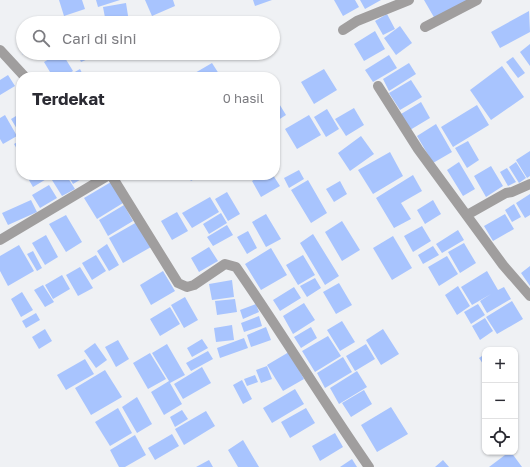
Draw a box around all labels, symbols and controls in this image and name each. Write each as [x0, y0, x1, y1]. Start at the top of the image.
search box [16, 16, 280, 60]
icon: search [30, 27, 52, 49]
text: Cari di sini [62, 29, 137, 47]
text: Terdekat [32, 88, 105, 109]
text: 0 hasil [223, 90, 264, 106]
map controls [482, 347, 518, 455]
button: + [482, 347, 518, 383]
button: − [482, 383, 518, 419]
button: locate [482, 419, 518, 455]

